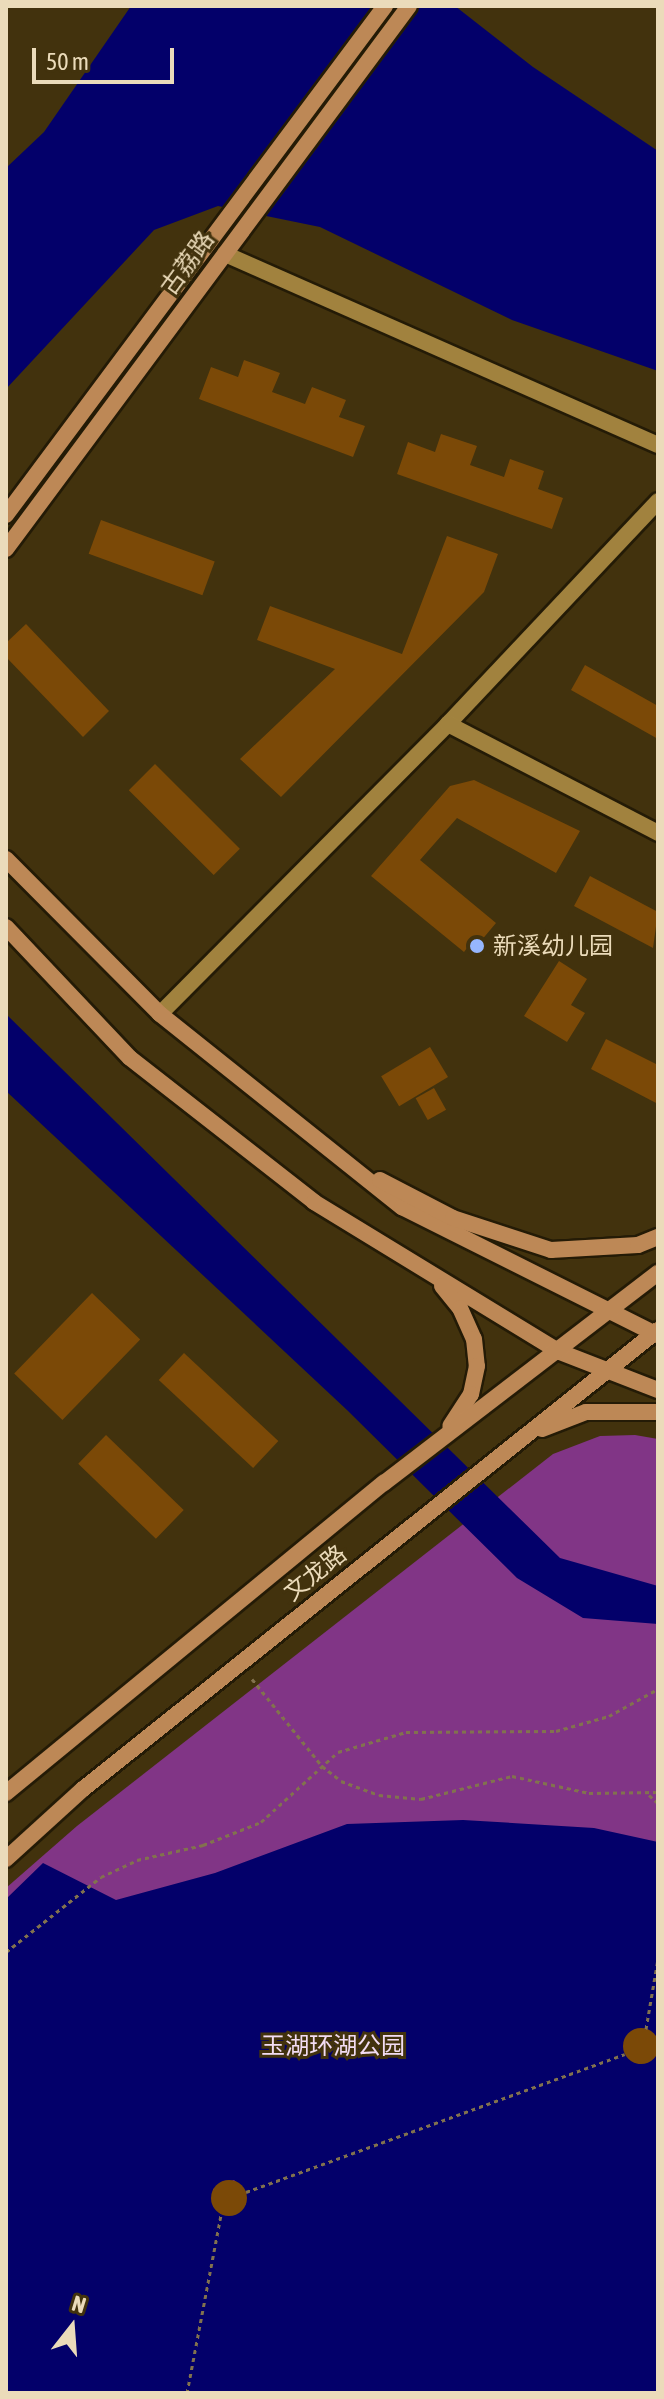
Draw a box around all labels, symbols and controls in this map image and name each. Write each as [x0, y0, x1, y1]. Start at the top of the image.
scale bar [36, 32, 178, 82]
text: 50 m [46, 48, 89, 75]
street label: 古荔路 [154, 225, 220, 301]
place label: 新溪幼儿园 [493, 932, 613, 960]
marker: 新溪幼儿园 [468, 937, 486, 955]
street label: 文龙路 [278, 1539, 352, 1607]
park label: 玉湖环湖公园 [261, 2032, 405, 2060]
north arrow [32, 2287, 112, 2367]
text: N [69, 2290, 89, 2318]

